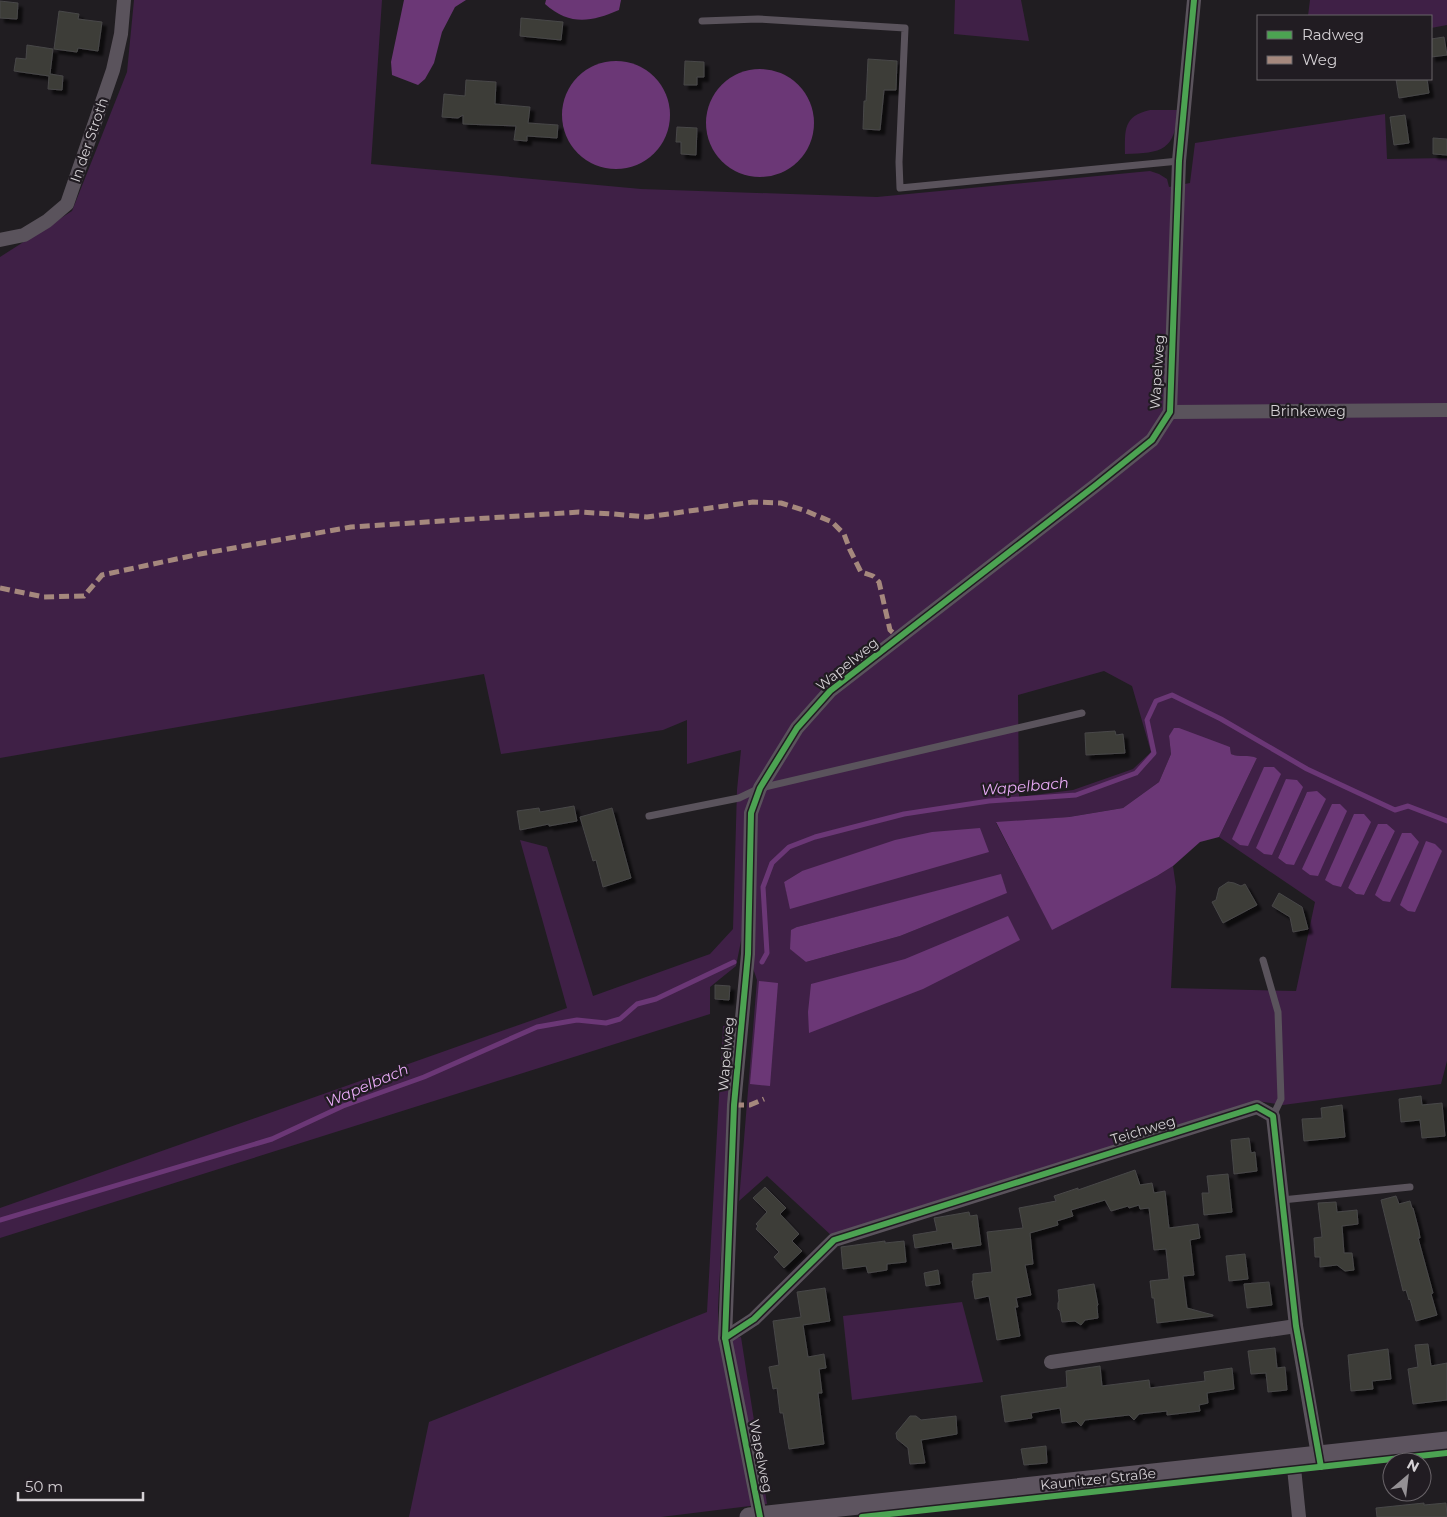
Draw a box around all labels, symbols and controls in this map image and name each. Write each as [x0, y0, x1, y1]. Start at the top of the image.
legend [1257, 15, 1432, 80]
text: Radweg [1302, 25, 1364, 44]
text: Weg [1302, 50, 1337, 69]
street label: In der Stroth [66, 95, 112, 185]
street label: Wapelweg [1145, 334, 1169, 410]
street label: Brinkeweg [1270, 402, 1346, 420]
street label: Wapelweg [812, 633, 882, 695]
water label: Wapelbach [980, 773, 1070, 799]
street label: Wapelweg [714, 1016, 738, 1092]
water label: Wapelbach [323, 1059, 411, 1111]
street label: Teichweg [1108, 1112, 1178, 1148]
street label: Wapelweg [745, 1418, 777, 1494]
north arrow [1382, 1452, 1432, 1502]
text: N [1404, 1455, 1422, 1476]
street label: Kaunitzer Straße [1039, 1464, 1157, 1494]
scale bar [18, 1470, 142, 1502]
text: 50 m [25, 1477, 63, 1496]

